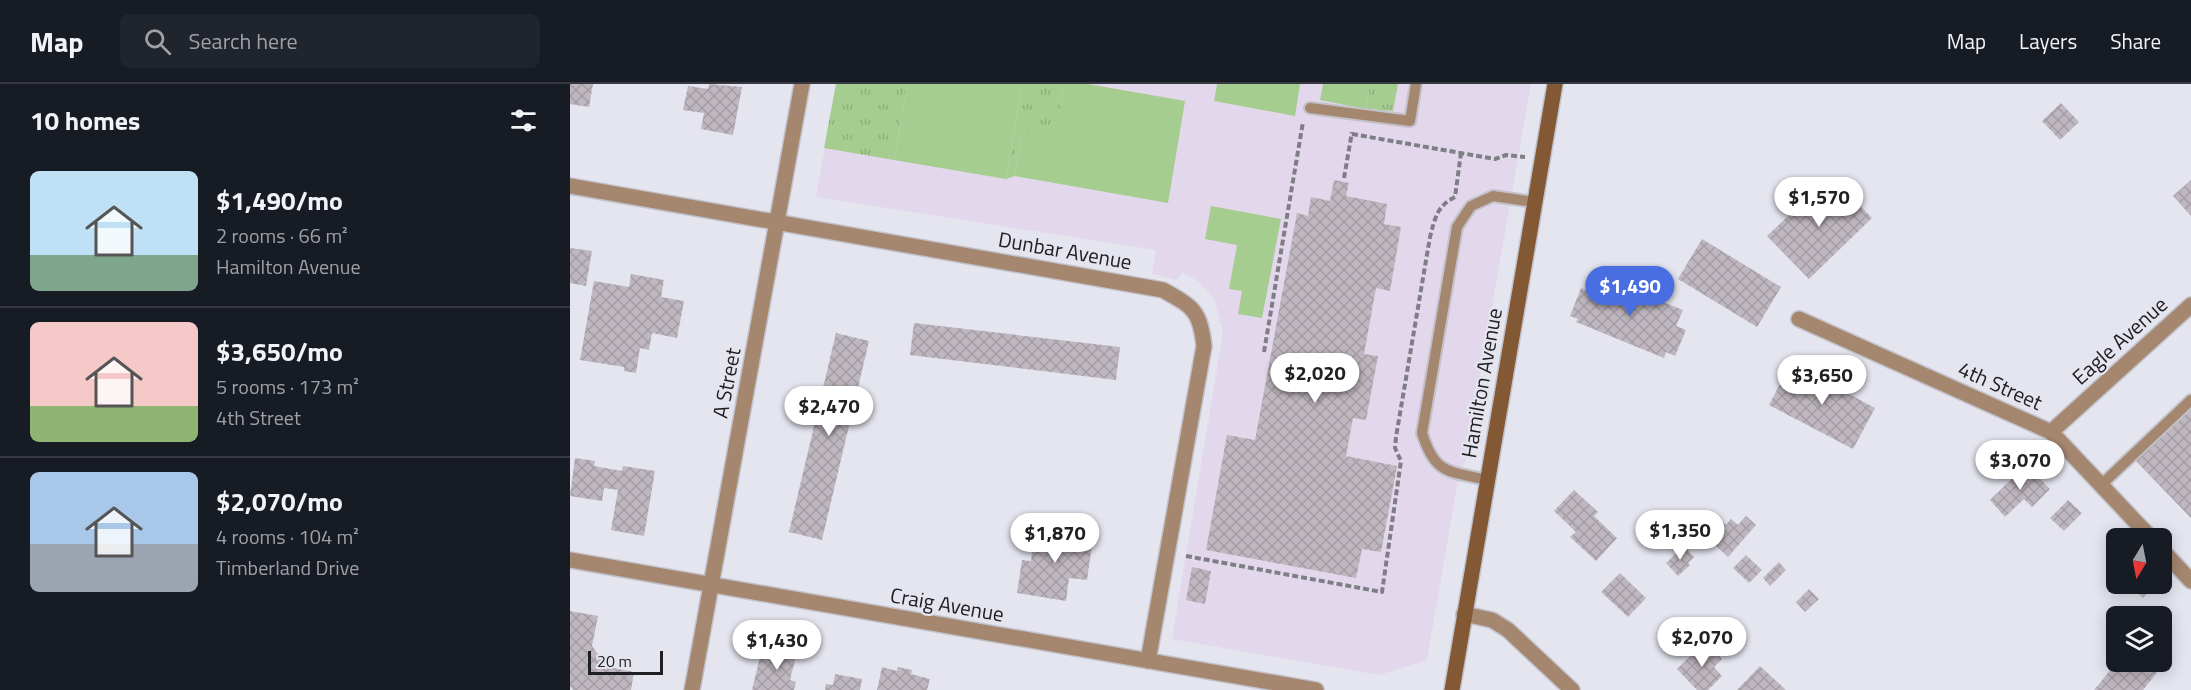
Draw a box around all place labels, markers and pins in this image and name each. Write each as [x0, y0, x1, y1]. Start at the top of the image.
pin: $1,570 [1770, 177, 1868, 228]
pin: $1,490 [1581, 266, 1679, 317]
pin: $2,020 [1266, 353, 1364, 404]
pin: $3,650 [1773, 355, 1871, 406]
pin: $2,470 [780, 386, 878, 437]
pin: $3,070 [1971, 440, 2069, 491]
pin: $1,350 [1631, 510, 1729, 561]
pin: $1,870 [1006, 513, 1104, 564]
pin: $2,070 [1653, 617, 1751, 668]
pin: $1,430 [728, 620, 826, 671]

